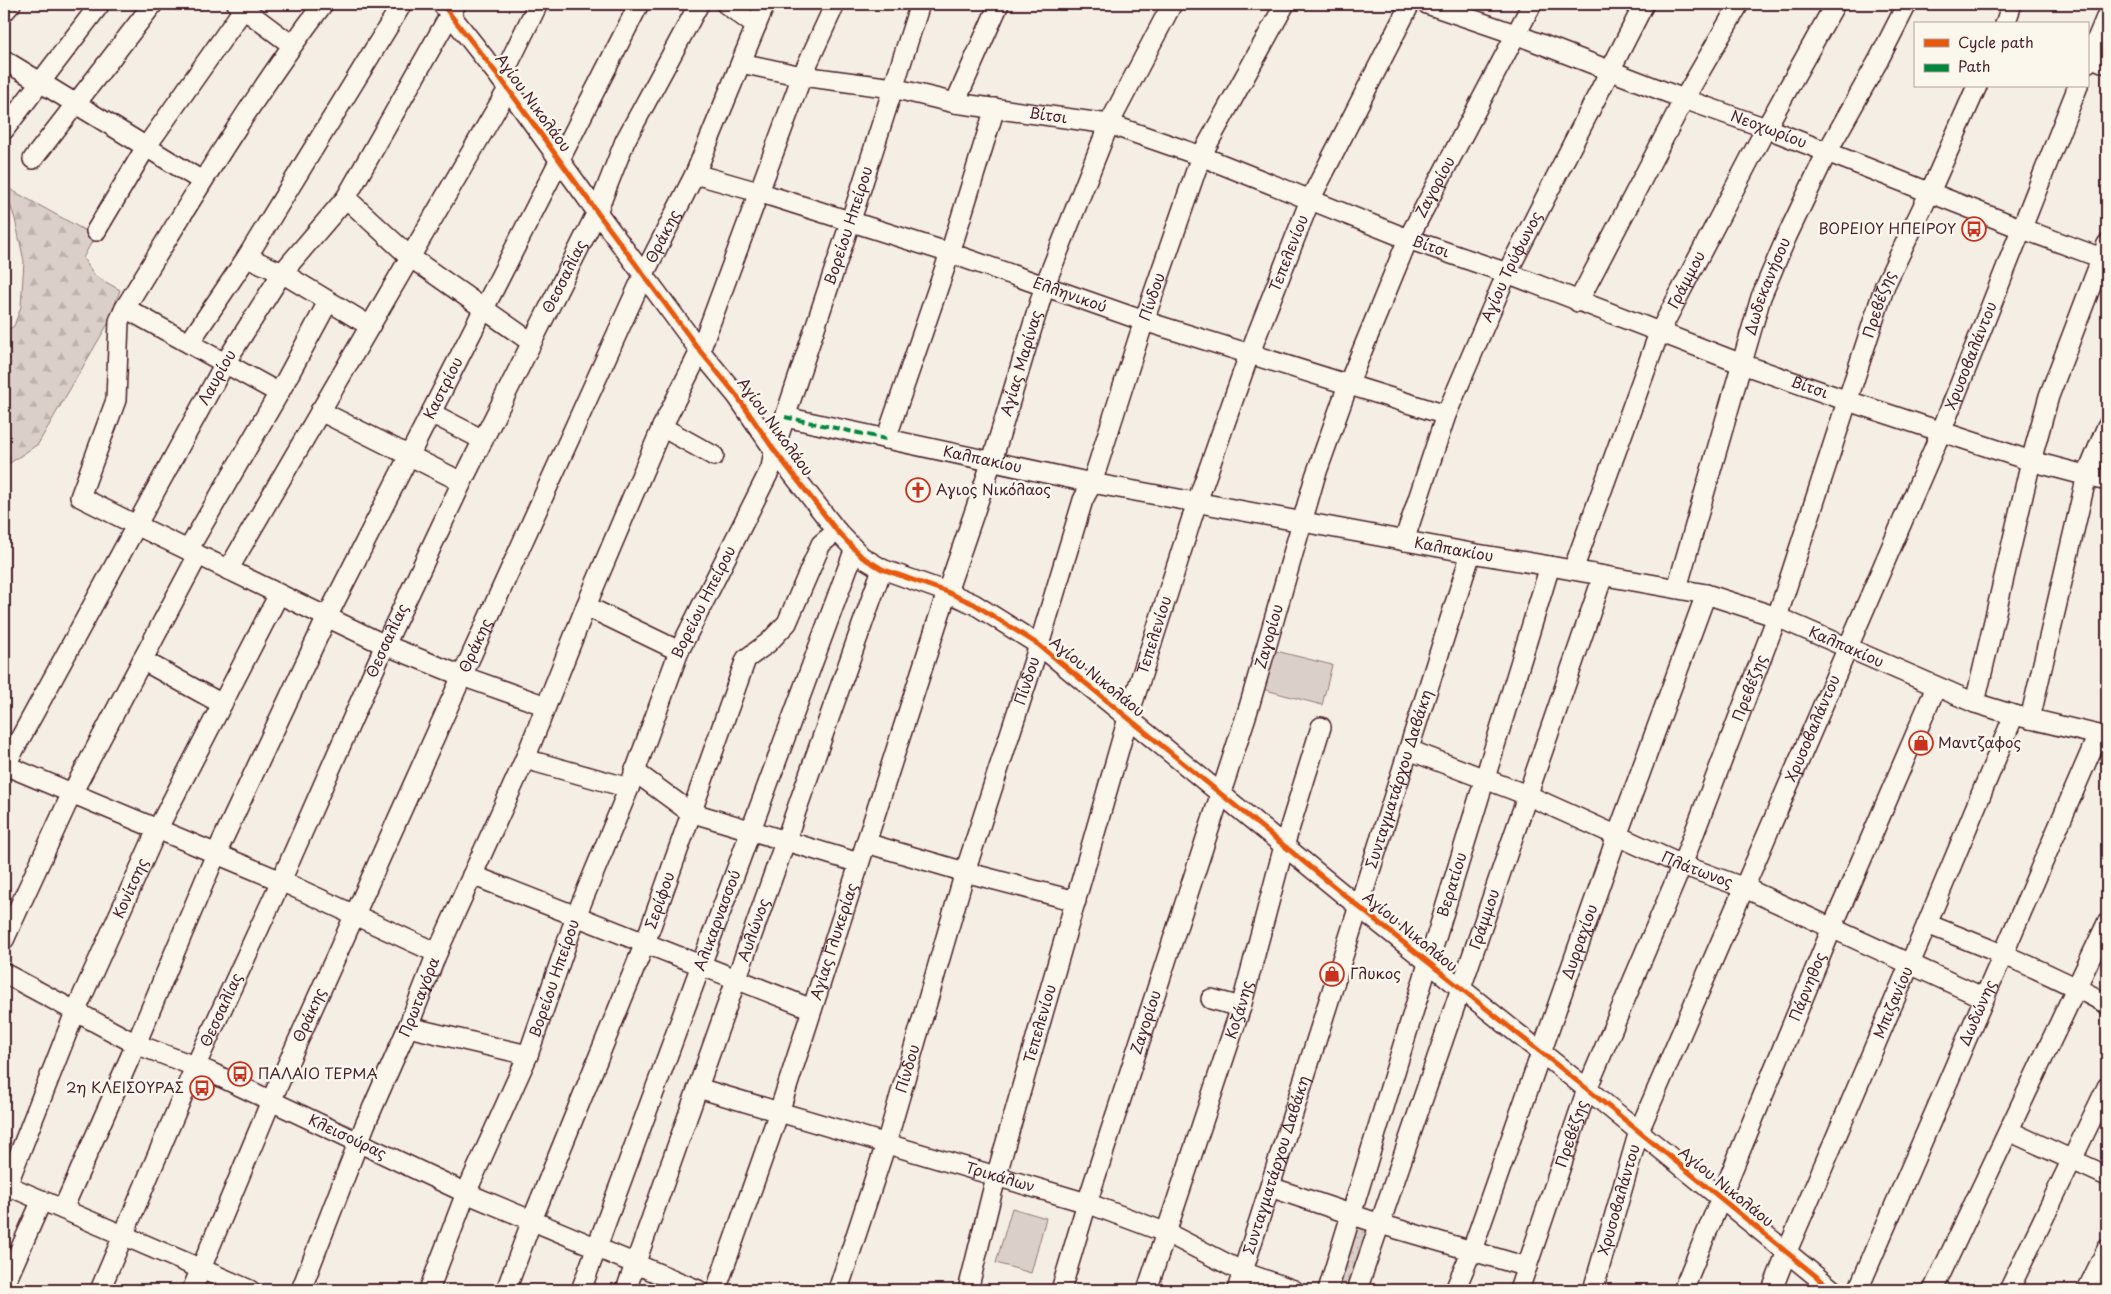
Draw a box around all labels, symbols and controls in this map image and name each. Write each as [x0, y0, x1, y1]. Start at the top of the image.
legend [1914, 22, 2088, 88]
text: Cycle path [1958, 30, 2034, 53]
street label: Αγίου Νικολάου [491, 48, 578, 156]
text: Path [1958, 54, 1990, 77]
street label: Βίτσι [1028, 100, 1070, 128]
street label: Νεοχωρίου [1728, 103, 1811, 153]
street label: Ζαγορίου [1408, 152, 1460, 221]
street label: Βορείου Ηπείρου [817, 163, 877, 288]
street label: Θράκης [638, 205, 685, 267]
street label: Αγίου Τρύφωνος [1474, 206, 1547, 325]
street label: Τεπελενίου [1262, 211, 1313, 295]
place label: ΒΟΡΕΙΟΥ ΗΠΕΙΡΟΥ [1818, 216, 1956, 239]
bus stop icon: ΒΟΡΕΙΟΥ ΗΠΕΙΡΟΥ [1961, 216, 1987, 242]
street label: Βίτσι [1409, 228, 1454, 263]
street label: Δωδεκανήσου [1738, 233, 1795, 338]
street label: Θεσσαλίας [535, 235, 591, 317]
street label: Γράμμου [1661, 246, 1710, 312]
street label: Πρεβέζης [1856, 266, 1901, 341]
street label: Πίνδου [1132, 269, 1170, 324]
street label: Ελληνικού [1030, 270, 1111, 317]
street label: Χρυσοβαλάντου [1938, 298, 2002, 413]
street label: Αγίας Μαρίνας [993, 307, 1047, 418]
street label: Λαυρίου [191, 344, 241, 409]
street label: Καστρίου [417, 352, 468, 423]
street label: Βίτσι [1788, 369, 1833, 404]
street label: Αγίου Νικολάου [733, 372, 820, 480]
street label: Καλπακίου [941, 438, 1024, 478]
church icon: Αγιος Νικόλαος [905, 477, 931, 503]
place label: Αγιος Νικόλαος [936, 477, 1051, 500]
street label: Καλπακίου [1413, 530, 1495, 567]
street label: Βορείου Ηπείρου [664, 541, 740, 661]
street label: Τεπελενίου [1130, 593, 1176, 677]
street label: Θεσσαλίας [359, 599, 413, 681]
street label: Ζαγορίου [1248, 601, 1288, 671]
street label: Θράκης [452, 614, 497, 676]
street label: Καλπακίου [1805, 619, 1888, 672]
street label: Αγίου Νικολάου [1045, 630, 1151, 721]
street label: Πρεβέζης [1725, 650, 1772, 724]
street label: Πίνδου [1007, 653, 1045, 708]
street label: Χρυσοβαλάντου [1778, 671, 1845, 785]
street label: Συνταγματάρχου Δαβάκη [1359, 686, 1437, 871]
shop icon: Μαντζαφος [1908, 730, 1934, 756]
place label: Μαντζαφος [1938, 730, 2022, 753]
street label: Πλάτωνος [1658, 844, 1737, 893]
street label: Βερατίου [1430, 849, 1472, 919]
street label: Κονίτσης [106, 854, 153, 922]
street label: Αλικαρνασσού [687, 866, 745, 974]
street label: Σερίφου [638, 868, 679, 932]
street label: Αγίας Γλυκερίας [803, 879, 862, 1002]
street label: Αγίου Νικολάου [1358, 885, 1464, 976]
street label: Γράμμου [1462, 886, 1504, 952]
street label: Αυλώνος [731, 895, 774, 964]
street label: Δυρραχίου [1555, 901, 1602, 982]
street label: Βορείου Ηπείρου [522, 916, 584, 1040]
street label: Πάρνηθος [1782, 948, 1831, 1024]
street label: Πρωταγόρα [392, 953, 444, 1040]
shop icon: Γλυκος [1319, 961, 1345, 987]
place label: Γλυκος [1350, 961, 1401, 984]
street label: Μπιζανίου [1866, 962, 1918, 1042]
street label: Θεσσαλίας [193, 968, 247, 1050]
street label: Δωδώνης [1952, 975, 2001, 1049]
street label: Κοζάνης [1218, 977, 1258, 1042]
street label: Τεπελενίου [1016, 981, 1061, 1065]
street label: Θράκης [286, 983, 331, 1046]
street label: Ζαγορίου [1123, 987, 1166, 1057]
street label: Πίνδου [888, 1041, 924, 1095]
bus stop icon: ΠΑΛΑΙΟ ΤΕΡΜΑ [227, 1061, 253, 1087]
place label: ΠΑΛΑΙΟ ΤΕΡΜΑ [258, 1061, 378, 1084]
street label: Συνταγματάρχου Δαβάκη [1236, 1072, 1314, 1257]
place label: 2η ΚΛΕΙΣΟΥΡΑΣ [66, 1075, 184, 1098]
bus stop icon: 2η ΚΛΕΙΣΟΥΡΑΣ [189, 1075, 215, 1101]
street label: Πρεβέζης [1548, 1096, 1593, 1170]
street label: Κλεισούρας [305, 1107, 391, 1164]
street label: Αγίου Νικολάου [1674, 1140, 1780, 1231]
street label: Χρυσοβαλάντου [1591, 1141, 1645, 1257]
street label: Τρικάλων [963, 1155, 1038, 1197]

